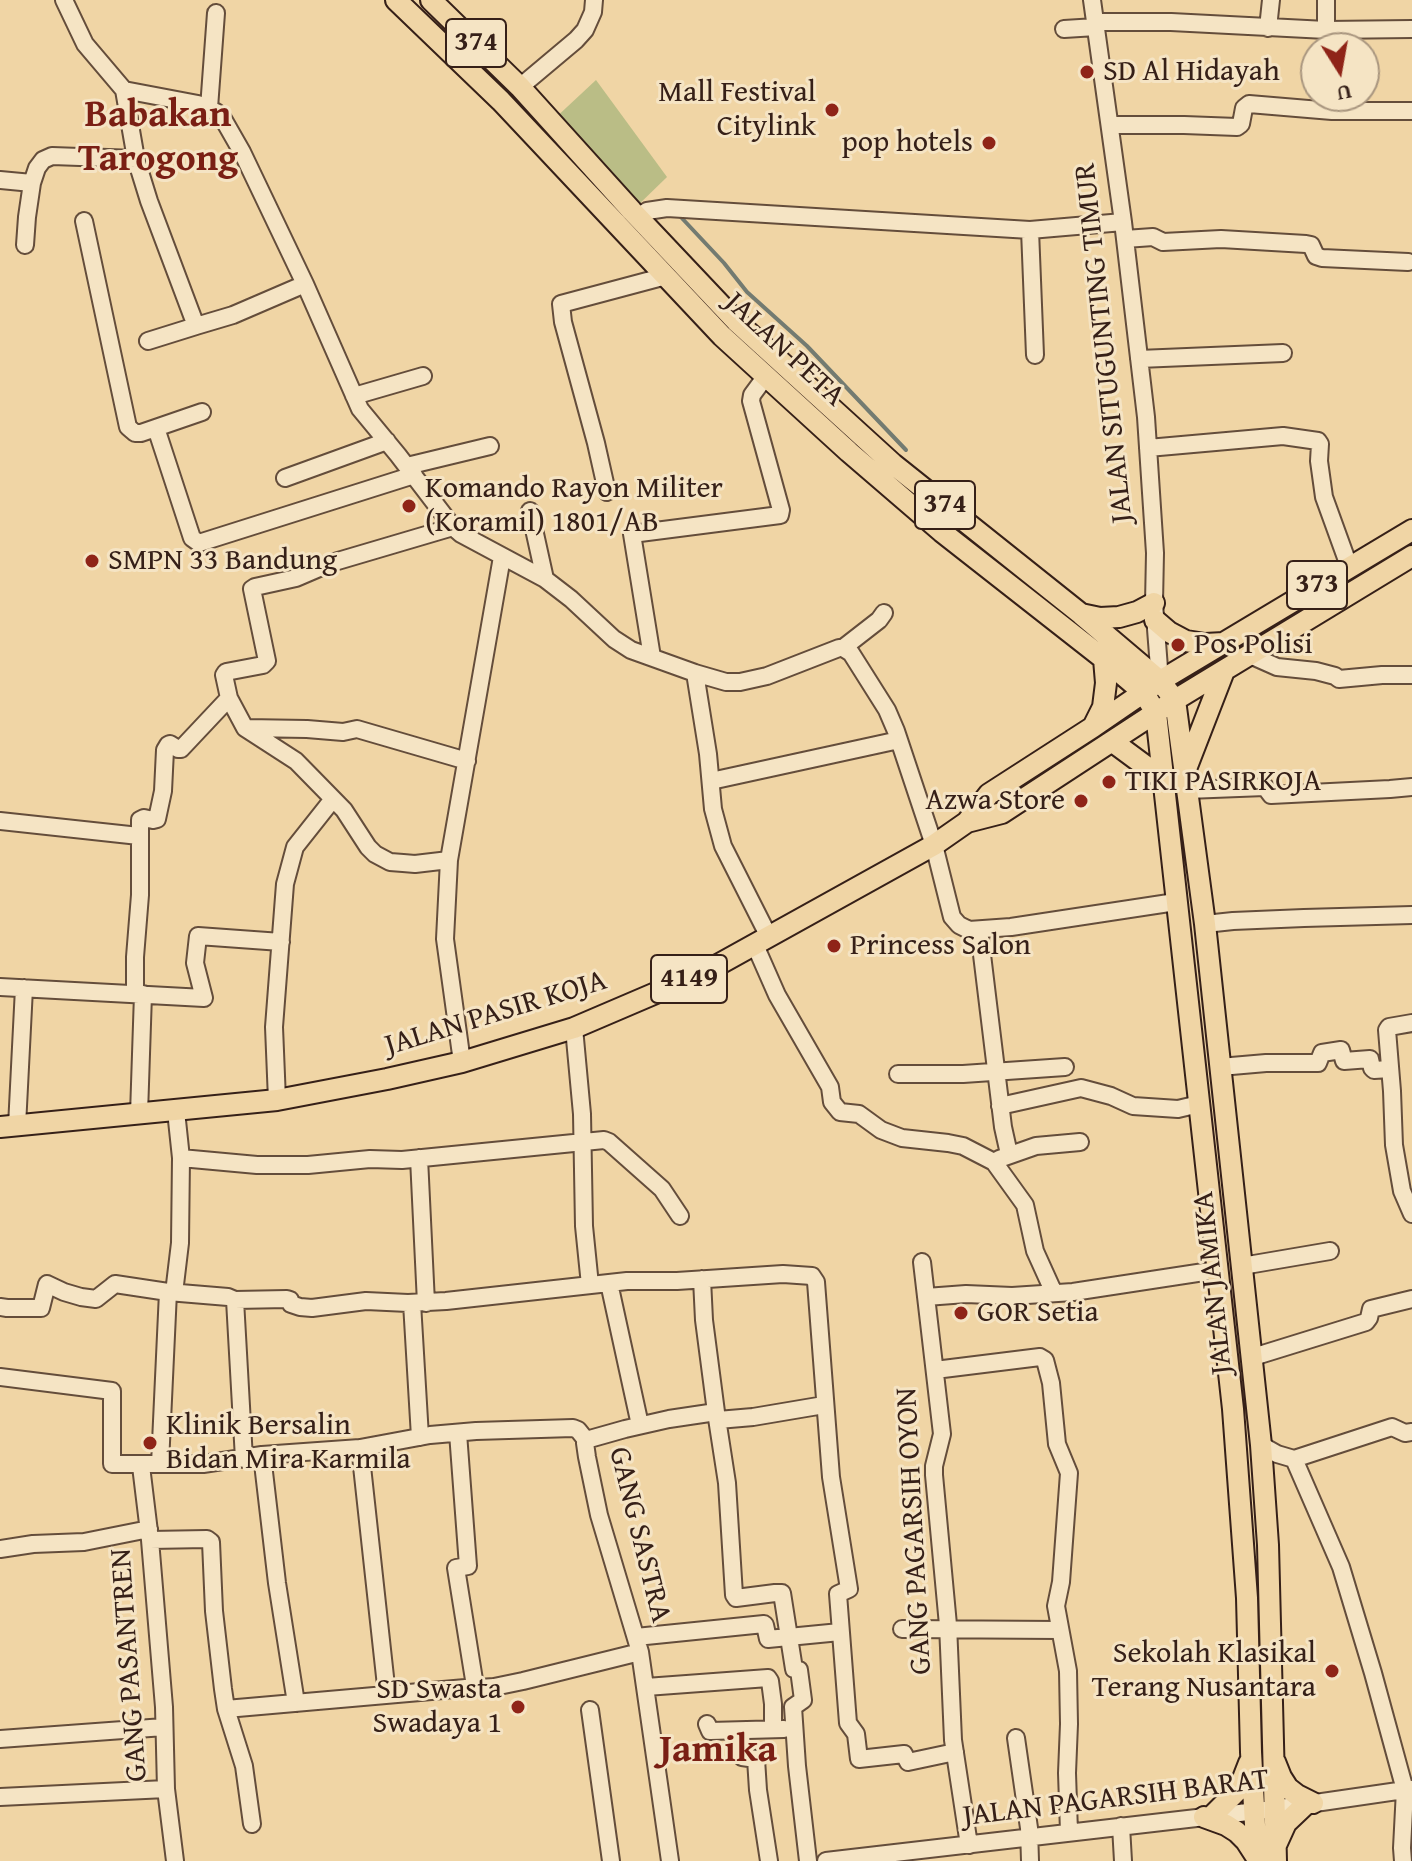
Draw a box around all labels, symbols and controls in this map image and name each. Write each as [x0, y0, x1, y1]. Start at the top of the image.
road number: 374 [446, 19, 506, 67]
north arrow [1300, 32, 1380, 112]
place label: SD Al Hidayah [1103, 54, 1280, 90]
marker: SD Al Hidayah [1078, 63, 1096, 81]
place label: Mall Festival Citylink [658, 75, 816, 146]
text: U [1334, 76, 1355, 111]
district label: Babakan Tarogong [78, 93, 238, 182]
marker: Mall Festival Citylink [823, 101, 841, 119]
place label: pop hotels [842, 125, 973, 161]
marker: pop hotels [980, 134, 998, 152]
street label: JALAN SITUGUNTING TIMUR [1068, 161, 1142, 525]
street label: JALAN PETA [716, 285, 852, 415]
place label: Komando Rayon Militer (Koramil) 1801/AB [425, 471, 723, 542]
road number: 374 [915, 481, 975, 529]
marker: Komando Rayon Militer (Koramil) 1801/AB [400, 497, 418, 515]
place label: SMPN 33 Bandung [108, 543, 337, 579]
marker: SMPN 33 Bandung [83, 552, 101, 570]
road number: 373 [1287, 561, 1347, 609]
place label: Pos Polisi [1194, 627, 1313, 663]
marker: Pos Polisi [1169, 636, 1187, 654]
place label: TIKI PASIRKOJA [1125, 764, 1321, 800]
marker: TIKI PASIRKOJA [1100, 773, 1118, 791]
place label: Azwa Store [926, 783, 1065, 819]
marker: Azwa Store [1072, 792, 1090, 810]
place label: Princess Salon [850, 928, 1031, 964]
marker: Princess Salon [825, 937, 843, 955]
road number: 4149 [651, 955, 727, 1003]
street label: JALAN PASIR KOJA [381, 963, 611, 1065]
street label: JALAN JAMIKA [1186, 1190, 1242, 1376]
place label: GOR Setia [977, 1295, 1099, 1331]
marker: GOR Setia [952, 1304, 970, 1322]
street label: GANG PAGARSIH OYON [890, 1387, 940, 1675]
place label: Klinik Bersalin Bidan Mira Karmila [166, 1408, 411, 1478]
marker: Klinik Bersalin Bidan Mira Karmila [141, 1434, 159, 1452]
street label: GANG SASTRA [600, 1444, 678, 1626]
street label: GANG PASANTREN [104, 1547, 156, 1783]
place label: Sekolah Klasikal Terang Nusantara [1092, 1636, 1316, 1706]
marker: Sekolah Klasikal Terang Nusantara [1323, 1662, 1341, 1680]
place label: SD Swasta Swadaya 1 [372, 1672, 502, 1742]
marker: SD Swasta Swadaya 1 [509, 1698, 527, 1716]
district label: Jamika [659, 1728, 777, 1774]
street label: JALAN PAGARSIH BARAT [961, 1762, 1271, 1836]

